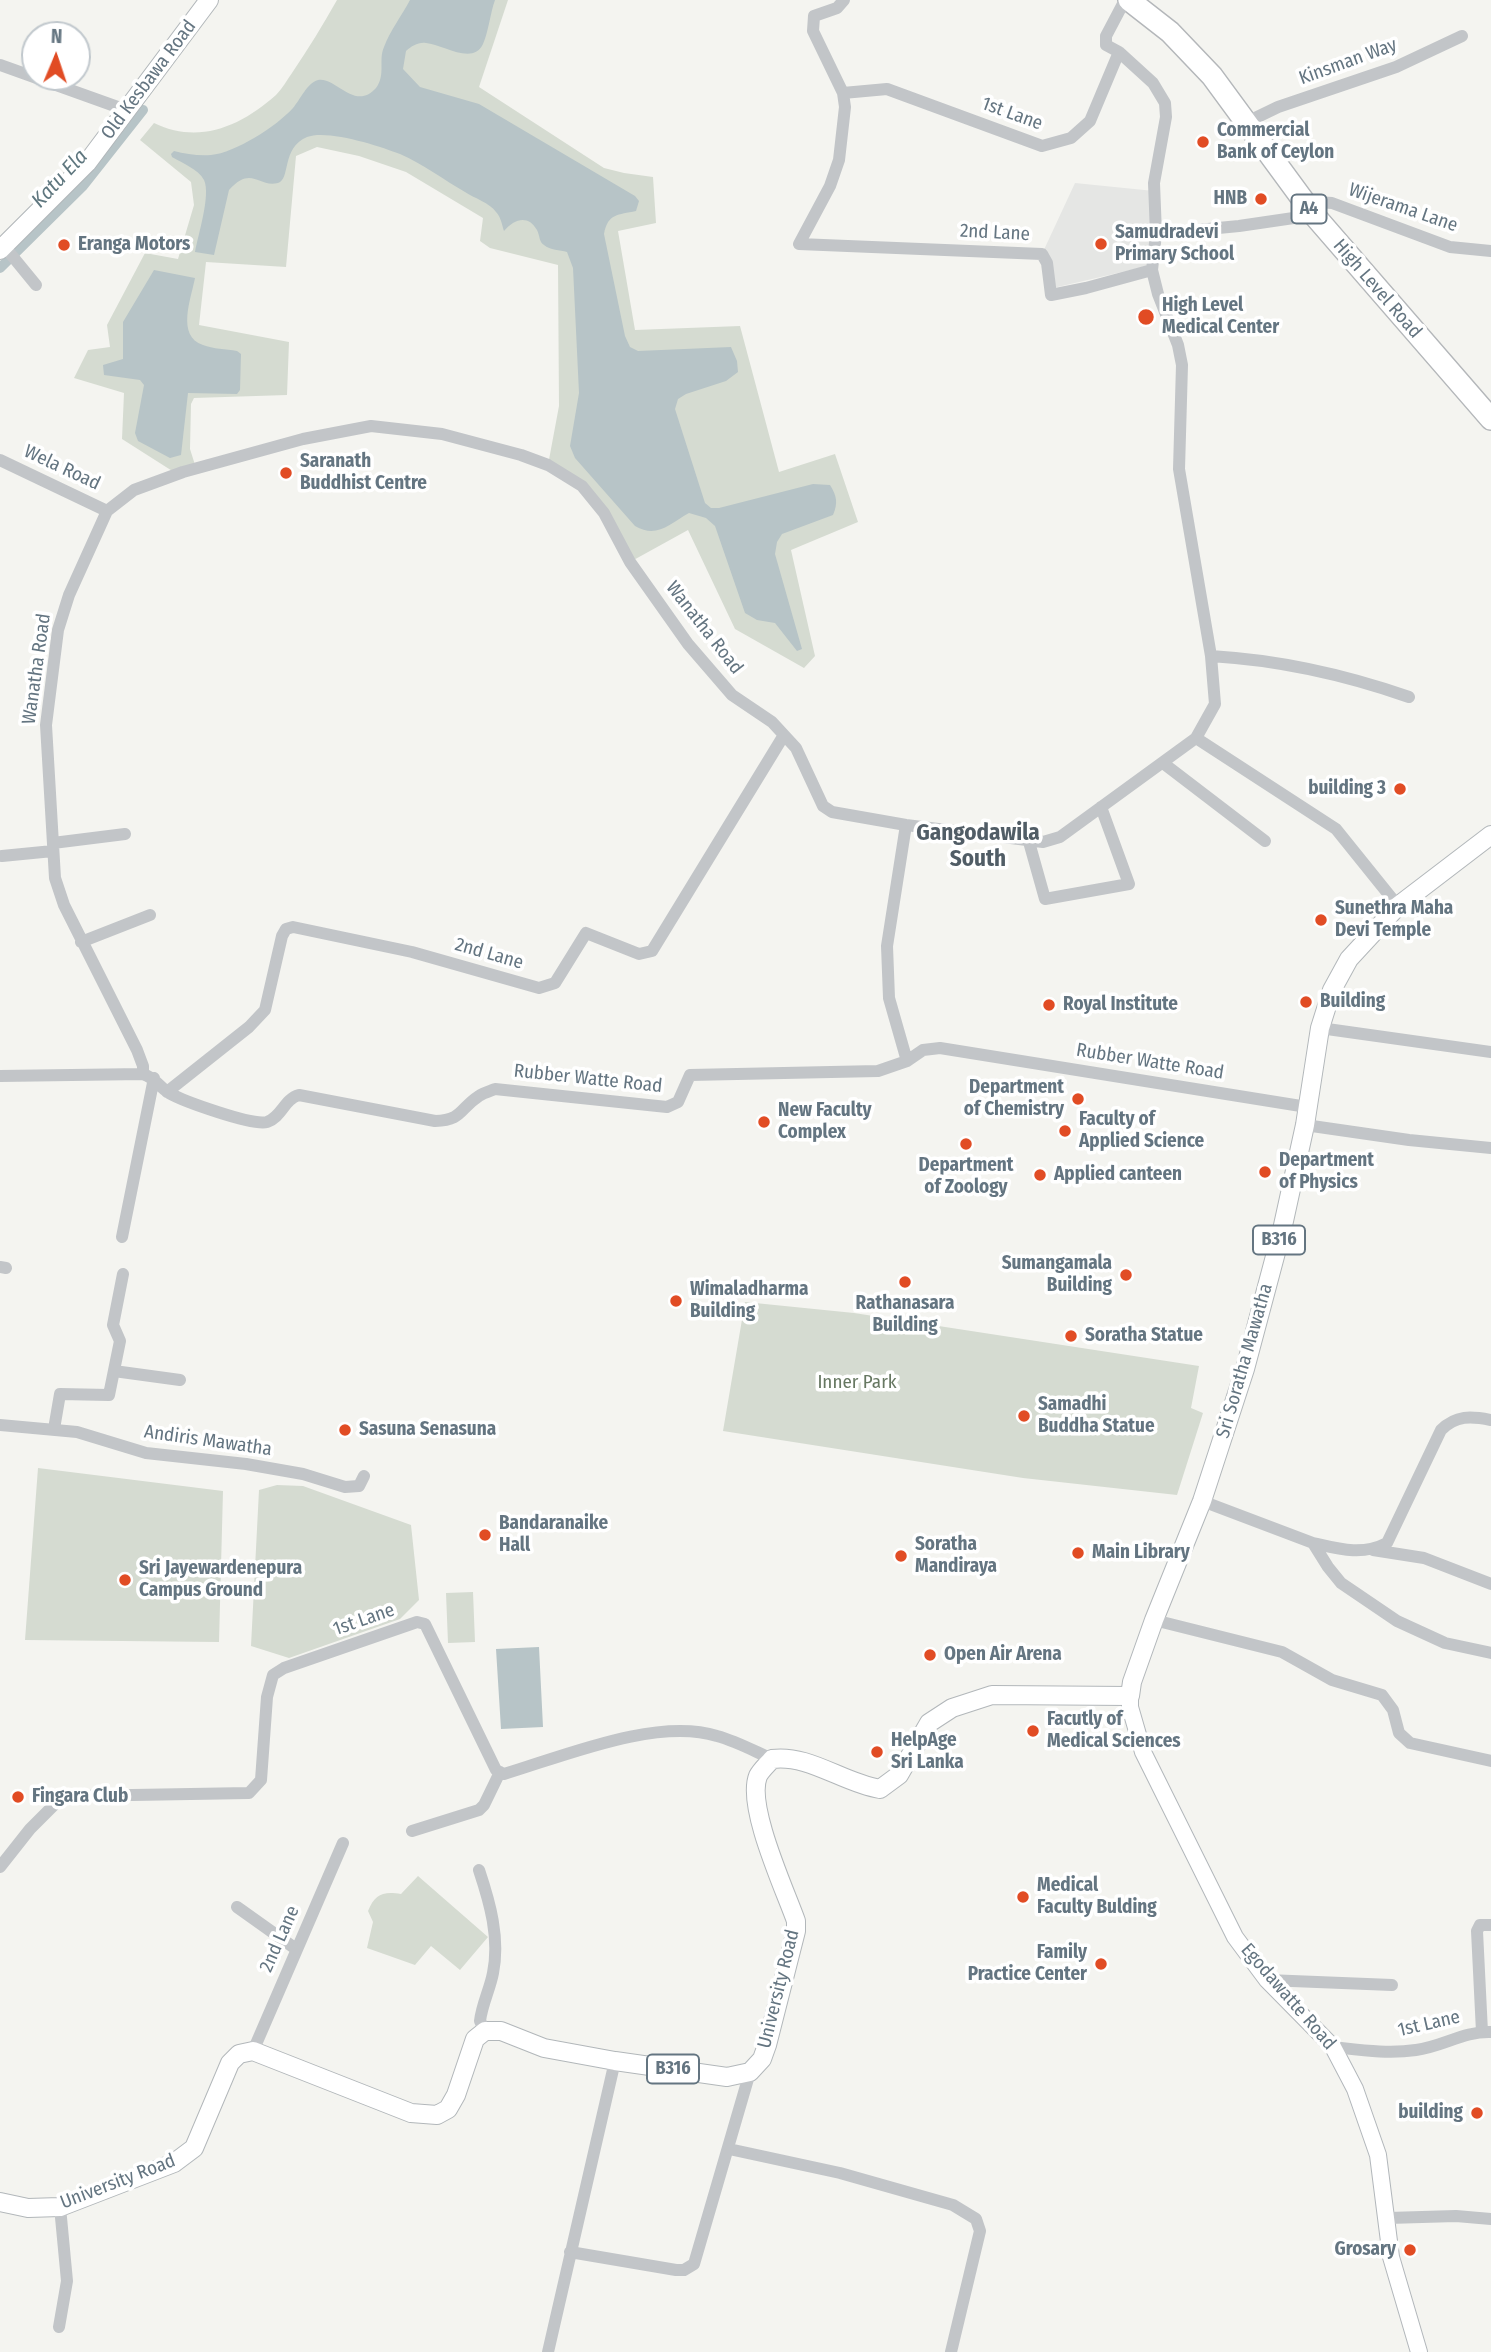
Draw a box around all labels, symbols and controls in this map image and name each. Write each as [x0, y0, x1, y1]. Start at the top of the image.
street label: Old Kesbawa Road [97, 16, 201, 144]
north arrow [21, 21, 91, 91]
text: N [51, 25, 63, 48]
street label: Kinsman Way [1296, 34, 1400, 90]
street label: 1st Lane [978, 92, 1046, 136]
place label: Commercial Bank of Ceylon [1217, 120, 1334, 164]
marker: Commercial Bank of Ceylon [1195, 134, 1211, 150]
water label: Katu Ela [27, 145, 93, 213]
street label: Wijerama Lane [1345, 179, 1461, 237]
place label: HNB [1214, 188, 1247, 210]
marker: HNB [1253, 191, 1269, 207]
road number: A4 [1292, 194, 1326, 224]
street label: 2nd Lane [959, 220, 1031, 246]
place label: Samudradevi Primary School [1115, 222, 1234, 266]
place label: Eranga Motors [78, 234, 190, 256]
street label: High Level Road [1328, 235, 1426, 343]
marker: Samudradevi Primary School [1093, 236, 1109, 252]
marker: Eranga Motors [56, 237, 72, 253]
place label: High Level Medical Center [1162, 295, 1279, 339]
marker: High Level Medical Center [1136, 307, 1156, 327]
street label: Wela Road [20, 440, 104, 496]
place label: Saranath Buddhist Centre [300, 451, 427, 495]
marker: Saranath Buddhist Centre [278, 465, 294, 481]
street label: Wanatha Road [661, 577, 747, 679]
street label: Wanatha Road [18, 612, 56, 726]
place label: building 3 [1308, 778, 1386, 800]
marker: building 3 [1392, 781, 1408, 797]
district label: Gangodawila South [916, 820, 1040, 874]
place label: Sunethra Maha Devi Temple [1335, 898, 1453, 942]
marker: Sunethra Maha Devi Temple [1313, 912, 1329, 928]
street label: 2nd Lane [452, 933, 526, 975]
place label: Building [1320, 991, 1385, 1013]
place label: Royal Institute [1063, 994, 1178, 1016]
marker: Building [1298, 994, 1314, 1010]
marker: Royal Institute [1041, 997, 1057, 1013]
street label: Rubber Watte Road [1074, 1039, 1226, 1085]
street label: Rubber Watte Road [513, 1060, 663, 1098]
place label: Department of Chemistry [964, 1077, 1064, 1121]
marker: Department of Chemistry [1070, 1091, 1086, 1107]
place label: New Faculty Complex [778, 1100, 872, 1144]
place label: Faculty of Applied Science [1079, 1109, 1204, 1153]
marker: New Faculty Complex [756, 1114, 772, 1130]
marker: Faculty of Applied Science [1057, 1123, 1073, 1139]
marker: Department of Zoology [958, 1136, 974, 1152]
place label: Department of Physics [1279, 1150, 1374, 1194]
place label: Department of Zoology [919, 1155, 1013, 1199]
place label: Applied canteen [1054, 1164, 1182, 1186]
marker: Department of Physics [1257, 1164, 1273, 1180]
marker: Applied canteen [1032, 1167, 1048, 1183]
road number: B316 [1253, 1226, 1305, 1254]
place label: Sumangamala Building [1002, 1253, 1112, 1297]
marker: Sumangamala Building [1118, 1267, 1134, 1283]
marker: Rathanasara Building [897, 1274, 913, 1290]
place label: Wimaladharma Building [690, 1279, 809, 1323]
street label: Sri Soratha Mawatha [1212, 1281, 1278, 1441]
marker: Wimaladharma Building [668, 1293, 684, 1309]
place label: Rathanasara Building [856, 1293, 954, 1337]
place label: Soratha Statue [1085, 1325, 1203, 1347]
marker: Soratha Statue [1063, 1328, 1079, 1344]
park label: Inner Park [817, 1372, 897, 1394]
place label: Samadhi Buddha Statue [1038, 1394, 1155, 1438]
marker: Samadhi Buddha Statue [1016, 1408, 1032, 1424]
place label: Sasuna Senasuna [359, 1419, 496, 1441]
street label: Andiris Mawatha [143, 1421, 273, 1461]
marker: Sasuna Senasuna [337, 1422, 353, 1438]
place label: Bandaranaike Hall [499, 1513, 608, 1557]
marker: Bandaranaike Hall [477, 1527, 493, 1543]
place label: Soratha Mandiraya [915, 1534, 997, 1578]
place label: Main Library [1092, 1542, 1190, 1564]
marker: Main Library [1070, 1545, 1086, 1561]
marker: Soratha Mandiraya [893, 1548, 909, 1564]
place label: Sri Jayewardenepura Campus Ground [139, 1558, 302, 1602]
marker: Sri Jayewardenepura Campus Ground [117, 1572, 133, 1588]
street label: 1st Lane [330, 1599, 398, 1641]
place label: Open Air Arena [944, 1644, 1062, 1666]
marker: Open Air Arena [922, 1647, 938, 1663]
place label: Facutly of Medical Sciences [1047, 1709, 1181, 1753]
marker: Facutly of Medical Sciences [1025, 1723, 1041, 1739]
place label: HelpAge Sri Lanka [891, 1730, 964, 1774]
marker: HelpAge Sri Lanka [869, 1744, 885, 1760]
place label: Fingara Club [32, 1786, 128, 1808]
marker: Fingara Club [10, 1789, 26, 1805]
place label: Medical Faculty Bulding [1037, 1875, 1157, 1919]
marker: Medical Faculty Bulding [1015, 1889, 1031, 1905]
street label: 2nd Lane [255, 1902, 305, 1976]
street label: University Road [753, 1927, 805, 2051]
street label: Egodawatte Road [1236, 1939, 1340, 2055]
place label: Family Practice Center [968, 1942, 1087, 1986]
marker: Family Practice Center [1093, 1956, 1109, 1972]
street label: 1st Lane [1396, 2006, 1462, 2042]
road number: B316 [647, 2054, 699, 2084]
place label: building [1398, 2102, 1463, 2124]
marker: building [1469, 2105, 1485, 2121]
street label: University Road [57, 2150, 179, 2214]
place label: Grosary [1335, 2239, 1396, 2261]
marker: Grosary [1402, 2242, 1418, 2258]

